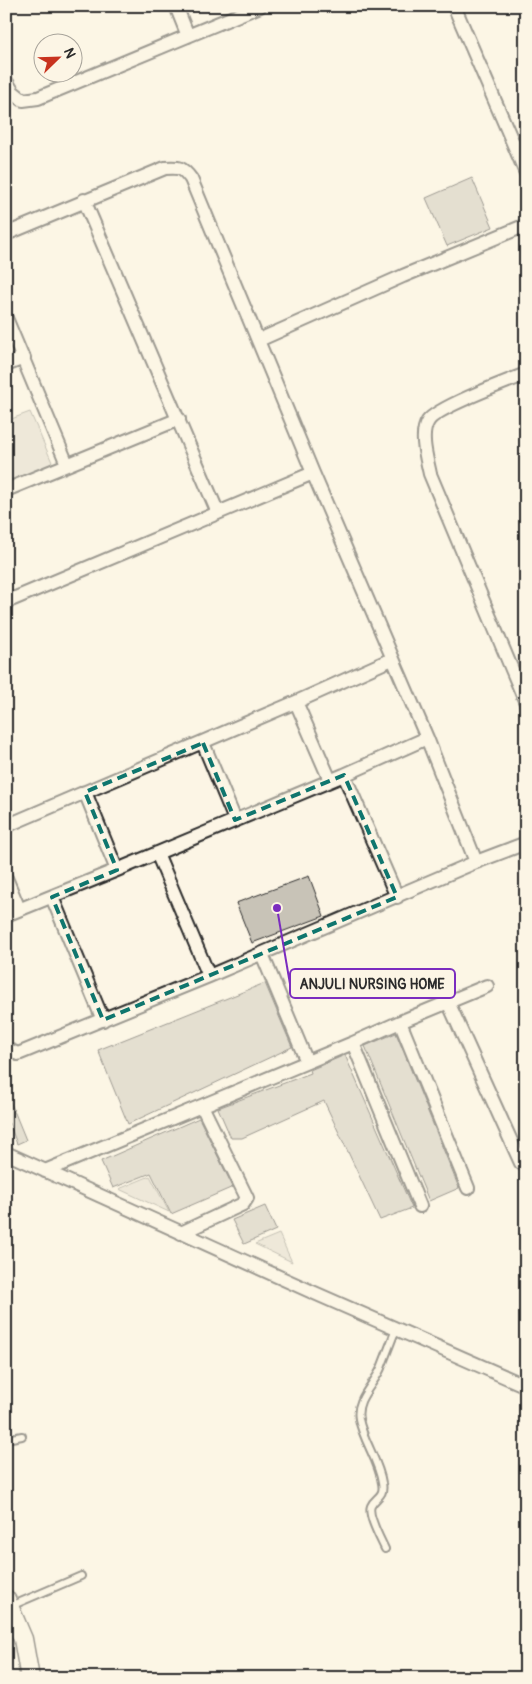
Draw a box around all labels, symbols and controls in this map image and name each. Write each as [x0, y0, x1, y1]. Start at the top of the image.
north arrow [32, 32, 82, 82]
text: N [60, 45, 79, 61]
callout: ANJULI NURSING HOME [290, 969, 455, 998]
text: ANJULI NURSING HOME [299, 976, 445, 993]

